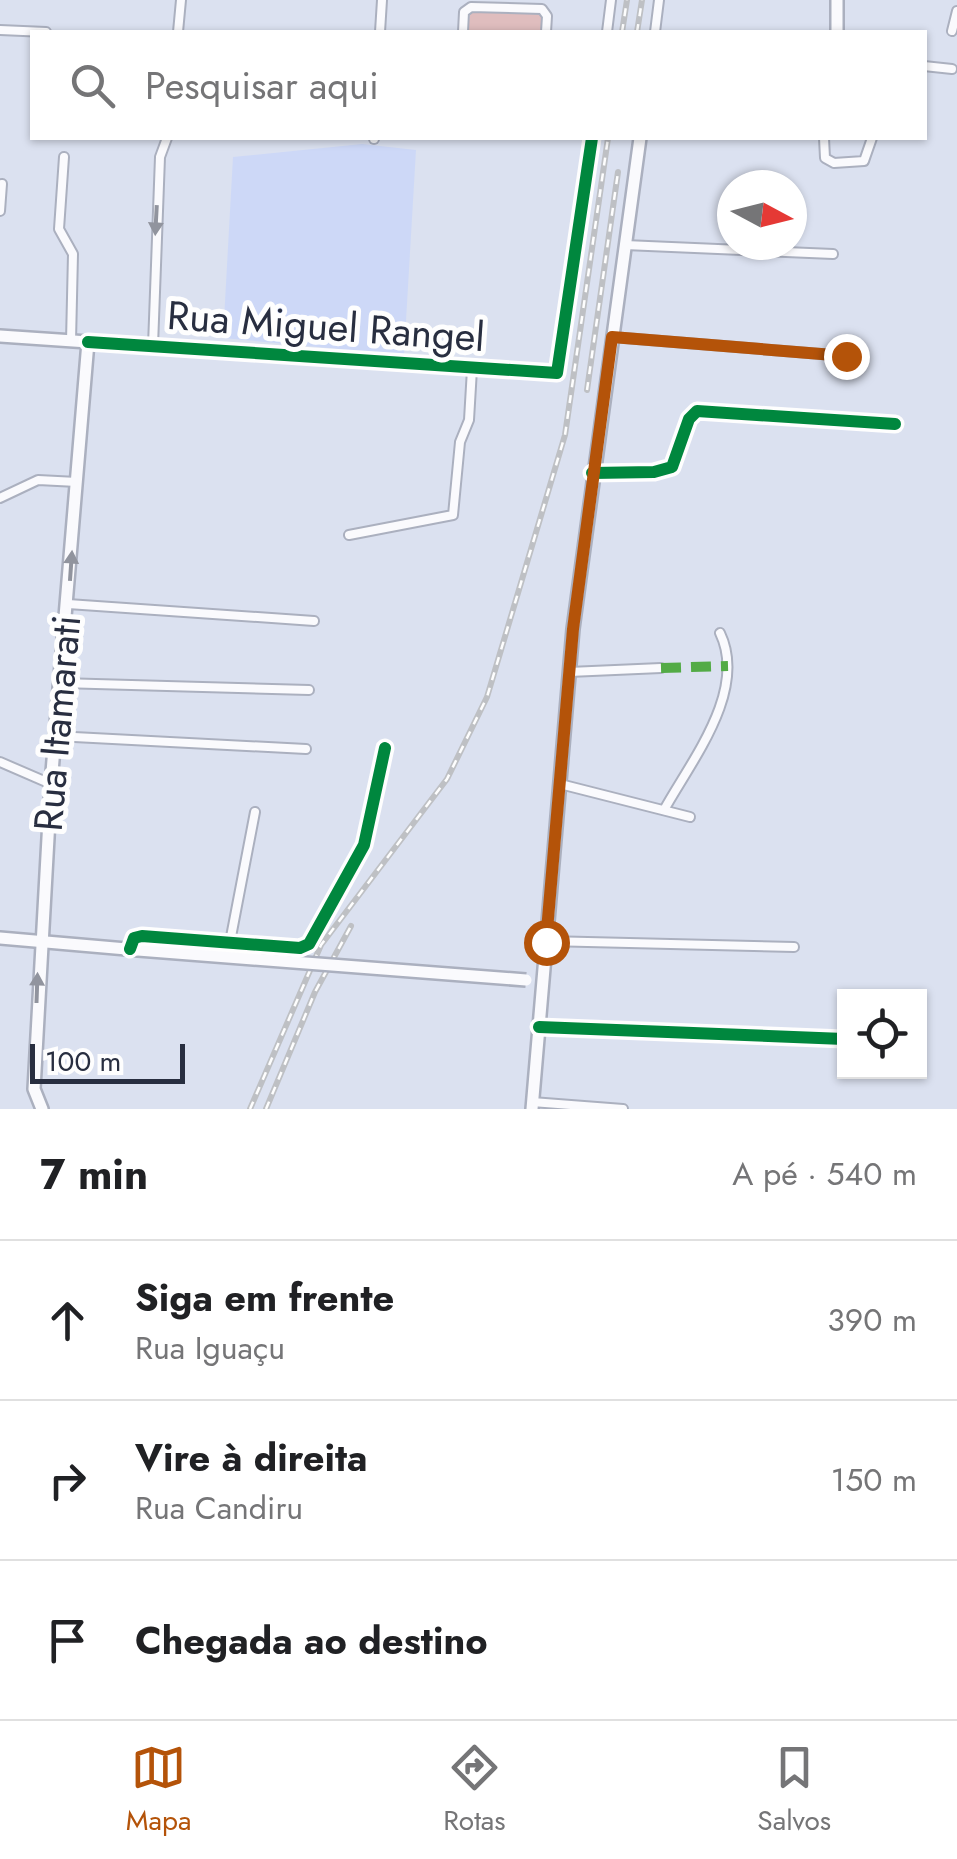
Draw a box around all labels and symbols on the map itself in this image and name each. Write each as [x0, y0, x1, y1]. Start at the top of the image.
north arrow [717, 170, 807, 260]
one-way arrow [148, 204, 164, 236]
street label: Rua Miguel Rangel [165, 286, 487, 366]
route end [824, 334, 870, 380]
one-way arrow [63, 549, 79, 581]
street label: Rua Itamarati [19, 613, 95, 833]
route start [524, 920, 570, 966]
one-way arrow [30, 972, 46, 1004]
scale bar [30, 1039, 185, 1084]

